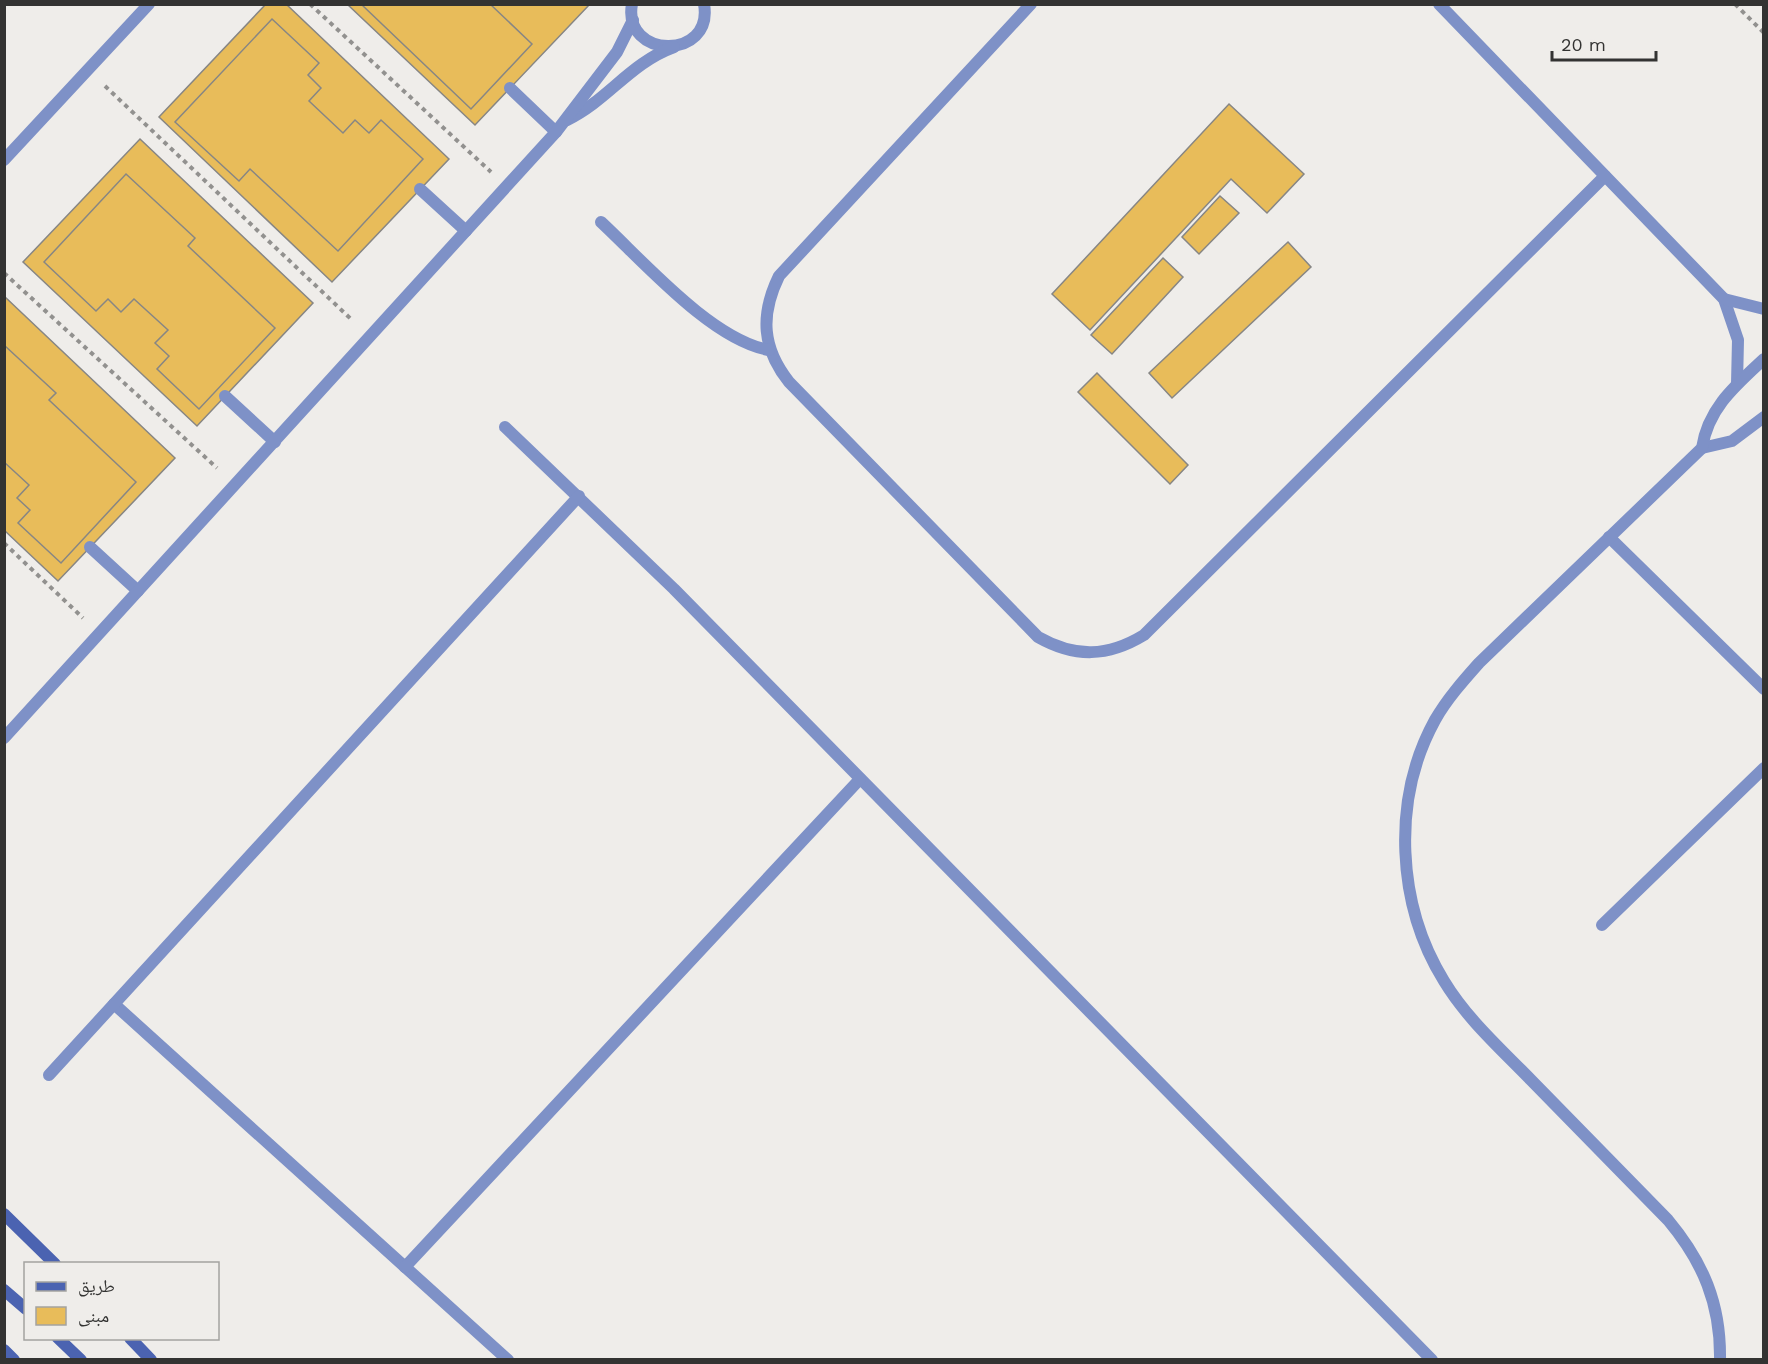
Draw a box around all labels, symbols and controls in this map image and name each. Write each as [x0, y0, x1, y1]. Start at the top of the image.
scale bar [1552, 24, 1656, 62]
text: 20 m [1561, 34, 1606, 55]
legend [24, 1262, 219, 1340]
text: طريق [78, 1275, 115, 1297]
text: مبنى [78, 1305, 109, 1327]

